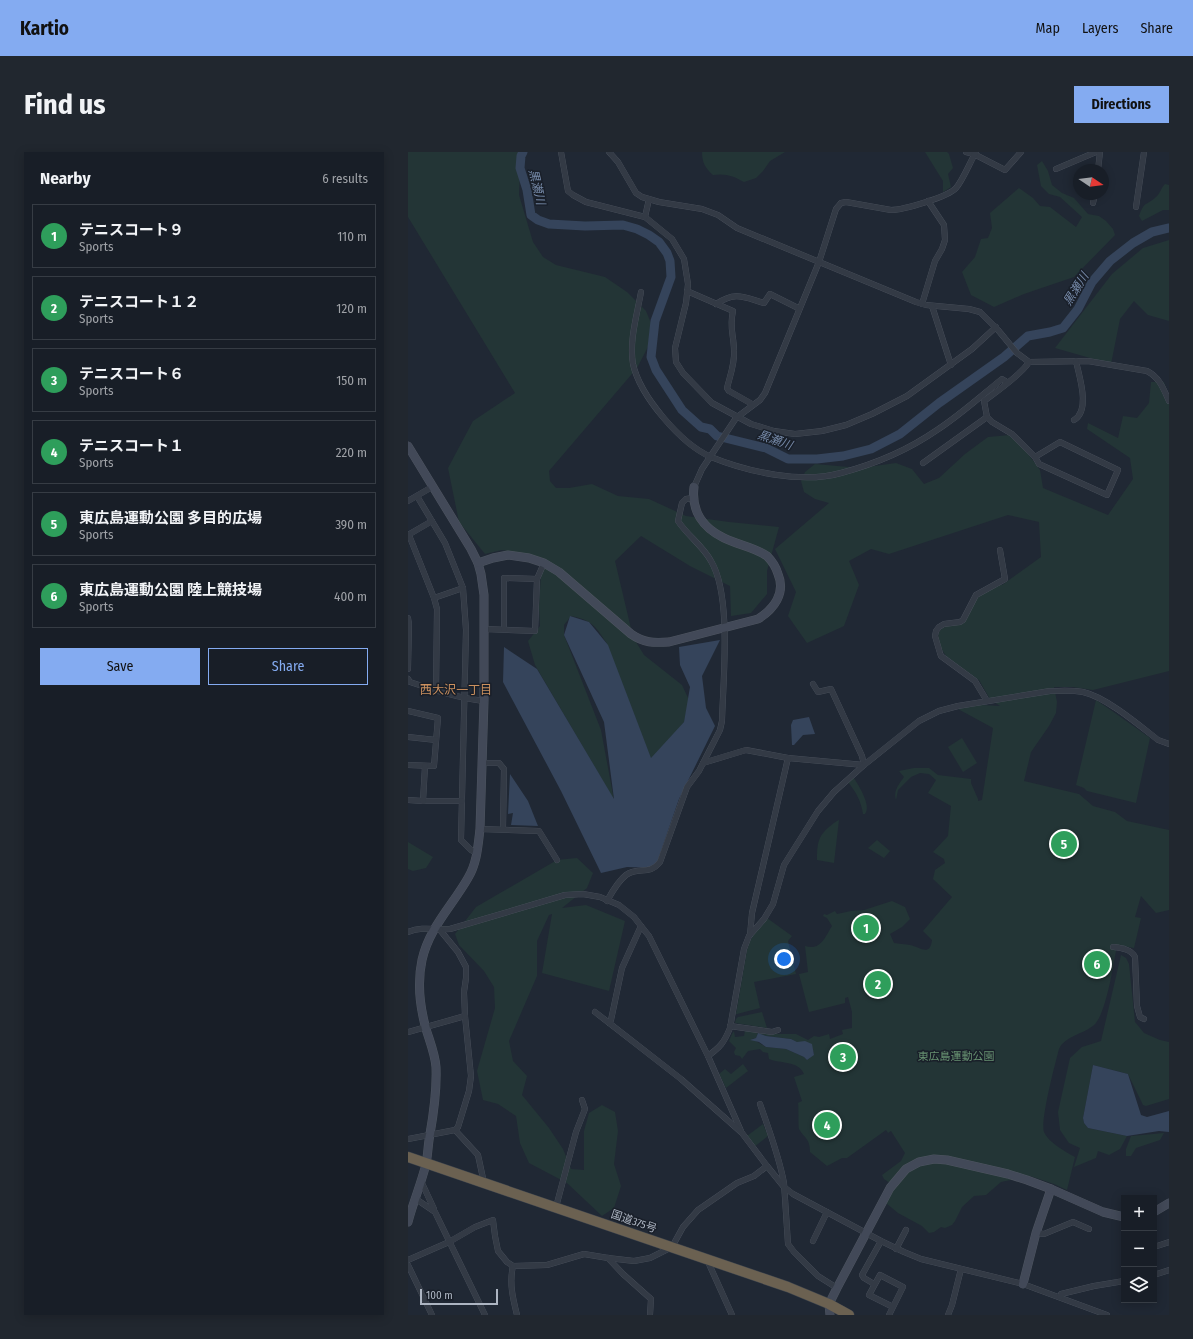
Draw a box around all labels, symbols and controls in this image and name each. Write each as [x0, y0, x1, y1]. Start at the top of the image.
text: Kartio [20, 17, 69, 40]
text: Map [1036, 20, 1060, 37]
text: Layers [1082, 20, 1118, 37]
text: Share [1140, 20, 1173, 37]
button: Directions [1074, 86, 1169, 123]
text: Find us [24, 88, 106, 121]
north arrow [1073, 164, 1109, 200]
text: Nearby [40, 168, 91, 189]
water label: 黒瀬川 [526, 168, 548, 208]
text: 6 results [322, 171, 368, 186]
text: テニスコート９ [79, 221, 184, 239]
text: 1 [51, 229, 57, 244]
text: 110 m [337, 229, 367, 244]
text: Sports [79, 239, 114, 254]
water label: 黒瀬川 [1061, 268, 1093, 308]
text: テニスコート１２ [79, 293, 199, 311]
text: 2 [51, 301, 57, 316]
text: 120 m [336, 301, 367, 316]
text: Sports [79, 311, 114, 326]
text: テニスコート６ [79, 365, 184, 383]
text: 3 [51, 373, 57, 388]
text: 150 m [336, 373, 367, 388]
text: Sports [79, 383, 114, 398]
water label: 黒瀬川 [756, 428, 796, 453]
text: テニスコート１ [79, 437, 184, 455]
text: 4 [51, 445, 57, 460]
text: 220 m [336, 445, 367, 460]
text: Sports [79, 455, 114, 470]
text: 東広島運動公園 多目的広場 [79, 509, 262, 527]
text: 5 [51, 517, 57, 532]
text: 390 m [335, 517, 367, 532]
text: Sports [79, 527, 114, 542]
text: 東広島運動公園 陸上競技場 [79, 581, 262, 599]
text: 6 [51, 589, 57, 604]
text: 400 m [334, 589, 367, 604]
text: Sports [79, 599, 114, 614]
button: Save [40, 648, 200, 685]
button: Share [208, 648, 368, 685]
district label: 西大沢一丁目 [420, 683, 492, 697]
pin: 5 [1051, 829, 1077, 859]
pin: 1 [853, 913, 879, 943]
your location [774, 949, 794, 969]
pin: 6 [1084, 949, 1110, 979]
pin: 2 [865, 969, 891, 999]
pin: 3 [830, 1042, 856, 1072]
park label: 東広島運動公園 [918, 1050, 995, 1063]
pin: 4 [814, 1110, 840, 1140]
map controls [1121, 1195, 1157, 1303]
button: + [1121, 1195, 1157, 1231]
street label: 国道375号 [609, 1208, 658, 1235]
button: − [1121, 1231, 1157, 1267]
button: layers [1121, 1267, 1157, 1303]
scale bar [420, 1287, 498, 1306]
text: 100 m [426, 1289, 453, 1302]

